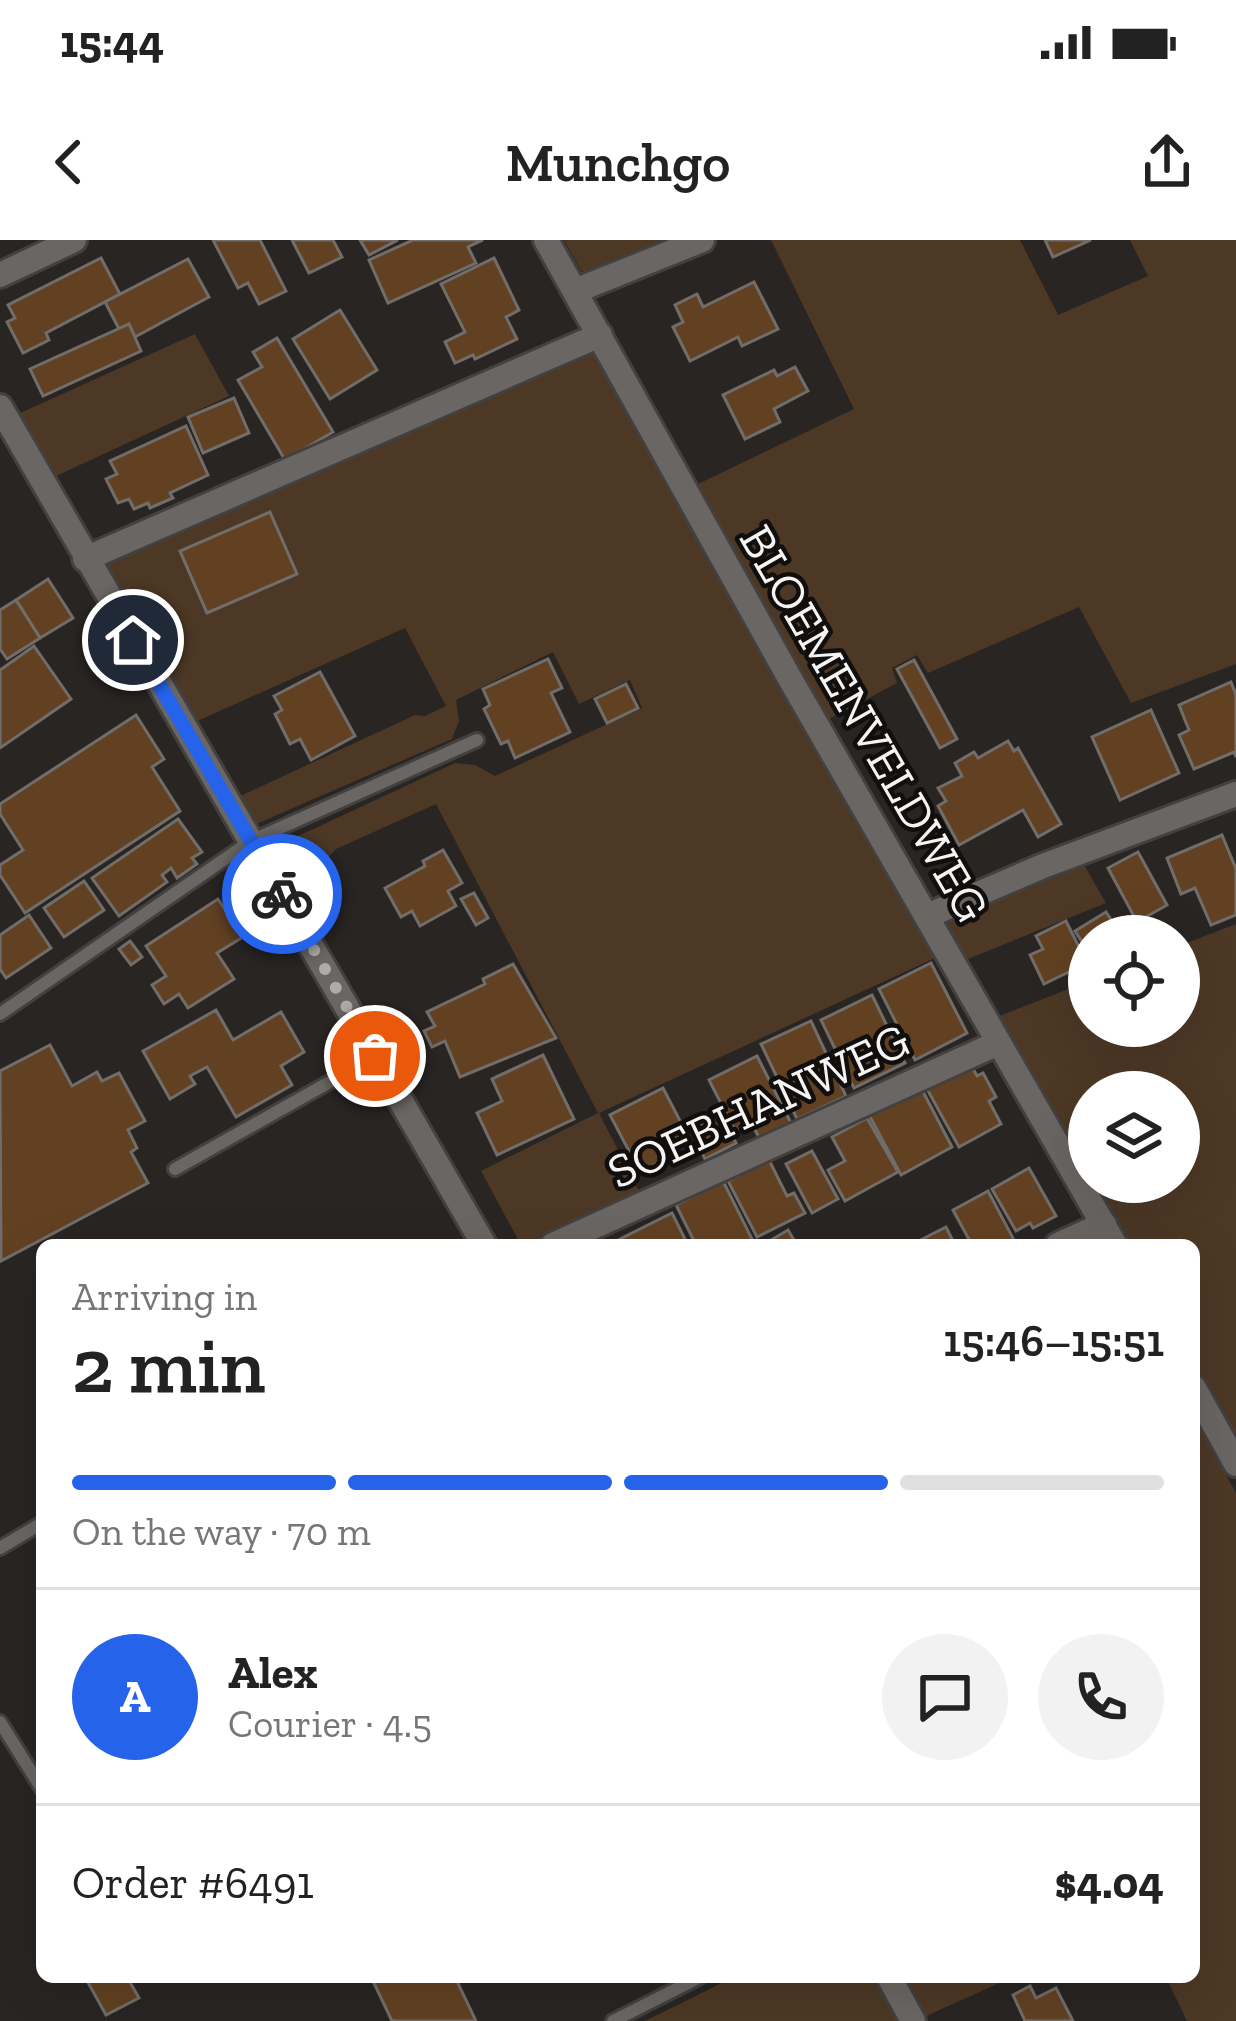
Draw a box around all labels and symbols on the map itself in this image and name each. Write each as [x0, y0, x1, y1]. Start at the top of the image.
street label: BLOEMENVELDWEG [728, 515, 1001, 932]
pin [82, 589, 184, 691]
courier [222, 834, 342, 954]
pin [324, 1005, 426, 1107]
street label: SOEBHANWEG [598, 1011, 918, 1200]

